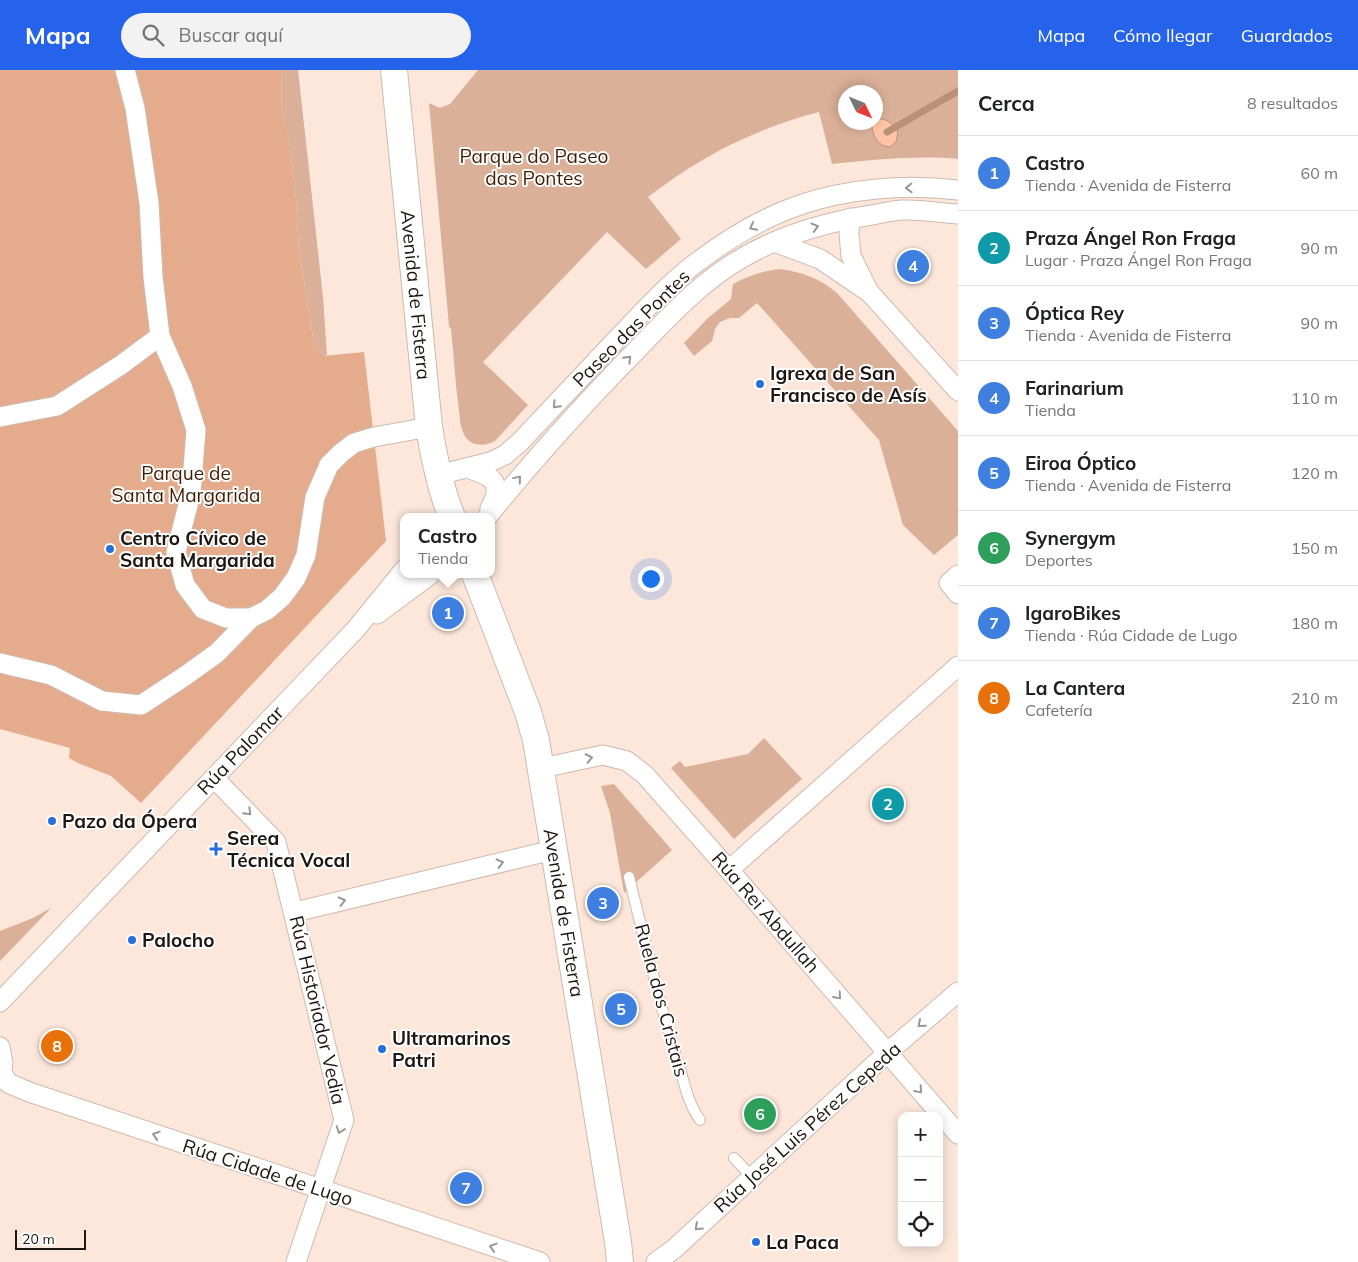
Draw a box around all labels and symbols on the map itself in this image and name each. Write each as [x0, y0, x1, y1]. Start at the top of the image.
north arrow [838, 85, 883, 130]
park label: Parque do Paseo das Pontes [460, 144, 608, 190]
one-way arrow [905, 183, 913, 193]
street label: Avenida de Fisterra [396, 209, 436, 381]
one-way arrow [750, 221, 759, 231]
one-way arrow [810, 223, 818, 233]
pin: 4 [897, 247, 929, 285]
street label: Paseo das Pontes [567, 264, 695, 392]
one-way arrow [622, 356, 631, 365]
place label: Igrexa de San Francisco de Asís [770, 361, 927, 407]
marker: Igrexa de San Francisco de Asís [754, 378, 766, 390]
one-way arrow [552, 399, 561, 408]
park label: Parque de Santa Margarida [112, 461, 260, 507]
one-way arrow [512, 476, 520, 485]
place label: Centro Cívico de Santa Margarida [120, 526, 275, 572]
marker: Centro Cívico de Santa Margarida [104, 543, 116, 555]
your location [638, 566, 664, 592]
pin: 1 [432, 594, 464, 632]
street label: Rúa Palomar [192, 701, 288, 799]
one-way arrow [585, 753, 594, 764]
pin: 2 [872, 785, 904, 823]
one-way arrow [242, 807, 251, 816]
place label: Pazo da Ópera [62, 809, 197, 833]
marker: Pazo da Ópera [46, 815, 58, 827]
place label: Serea Técnica Vocal [227, 826, 350, 872]
street label: Avenida de Fisterra [539, 827, 590, 999]
marker: Serea Técnica Vocal [209, 842, 223, 856]
street label: Rúa Rei Abdullah [707, 847, 825, 977]
one-way arrow [496, 858, 505, 869]
pin: 3 [587, 884, 619, 922]
one-way arrow [338, 896, 347, 907]
street label: Rúa Historiador Vedia [285, 913, 351, 1107]
street label: Ruela dos Cristais [630, 921, 694, 1079]
place label: Palocho [142, 928, 215, 952]
marker: Palocho [126, 934, 138, 946]
pin: 5 [605, 990, 637, 1028]
one-way arrow [832, 990, 841, 999]
one-way arrow [918, 1018, 927, 1027]
place label: Ultramarinos Patri [392, 1026, 511, 1072]
pin: 8 [41, 1027, 73, 1065]
street label: Rúa José Luis Pérez Cepeda [708, 1037, 906, 1217]
marker: Ultramarinos Patri [376, 1043, 388, 1055]
one-way arrow [914, 1084, 922, 1093]
pin: 6 [744, 1095, 776, 1133]
one-way arrow [336, 1125, 346, 1133]
one-way arrow [153, 1131, 161, 1141]
street label: Rúa Cidade de Lugo [180, 1133, 356, 1211]
pin: 7 [450, 1169, 482, 1207]
one-way arrow [694, 1221, 703, 1230]
scale bar [15, 1227, 86, 1250]
place label: La Paca [766, 1230, 839, 1254]
marker: La Paca [750, 1236, 762, 1248]
one-way arrow [490, 1242, 498, 1252]

